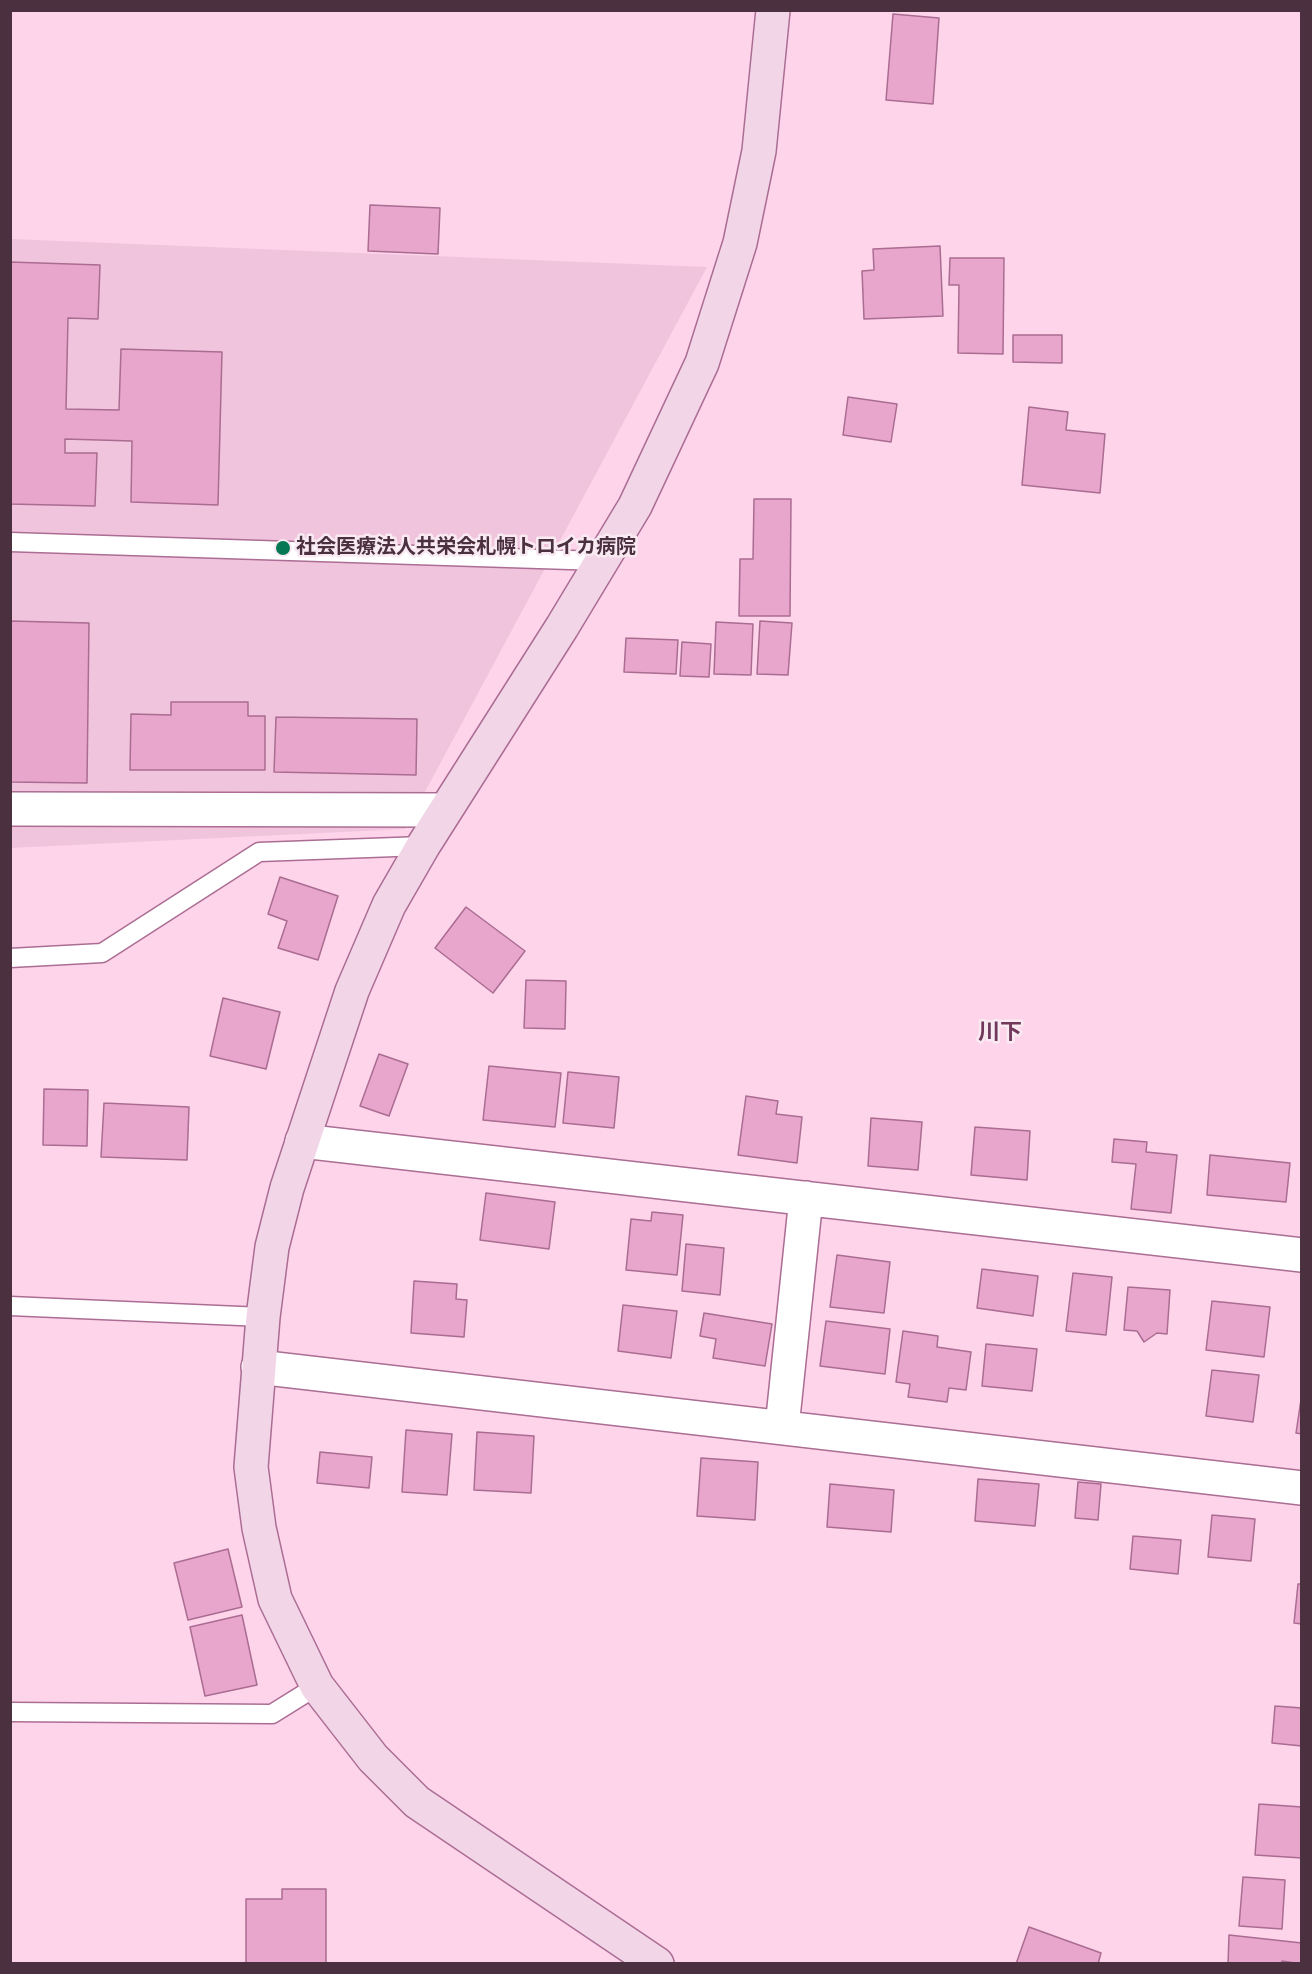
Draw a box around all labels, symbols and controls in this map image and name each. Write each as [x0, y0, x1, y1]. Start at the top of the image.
place label: 社会医療法人共栄会札幌トロイカ病院 [296, 536, 636, 560]
marker: 社会医療法人共栄会札幌トロイカ病院 [274, 539, 292, 557]
district label: 川下 [978, 1020, 1022, 1046]

